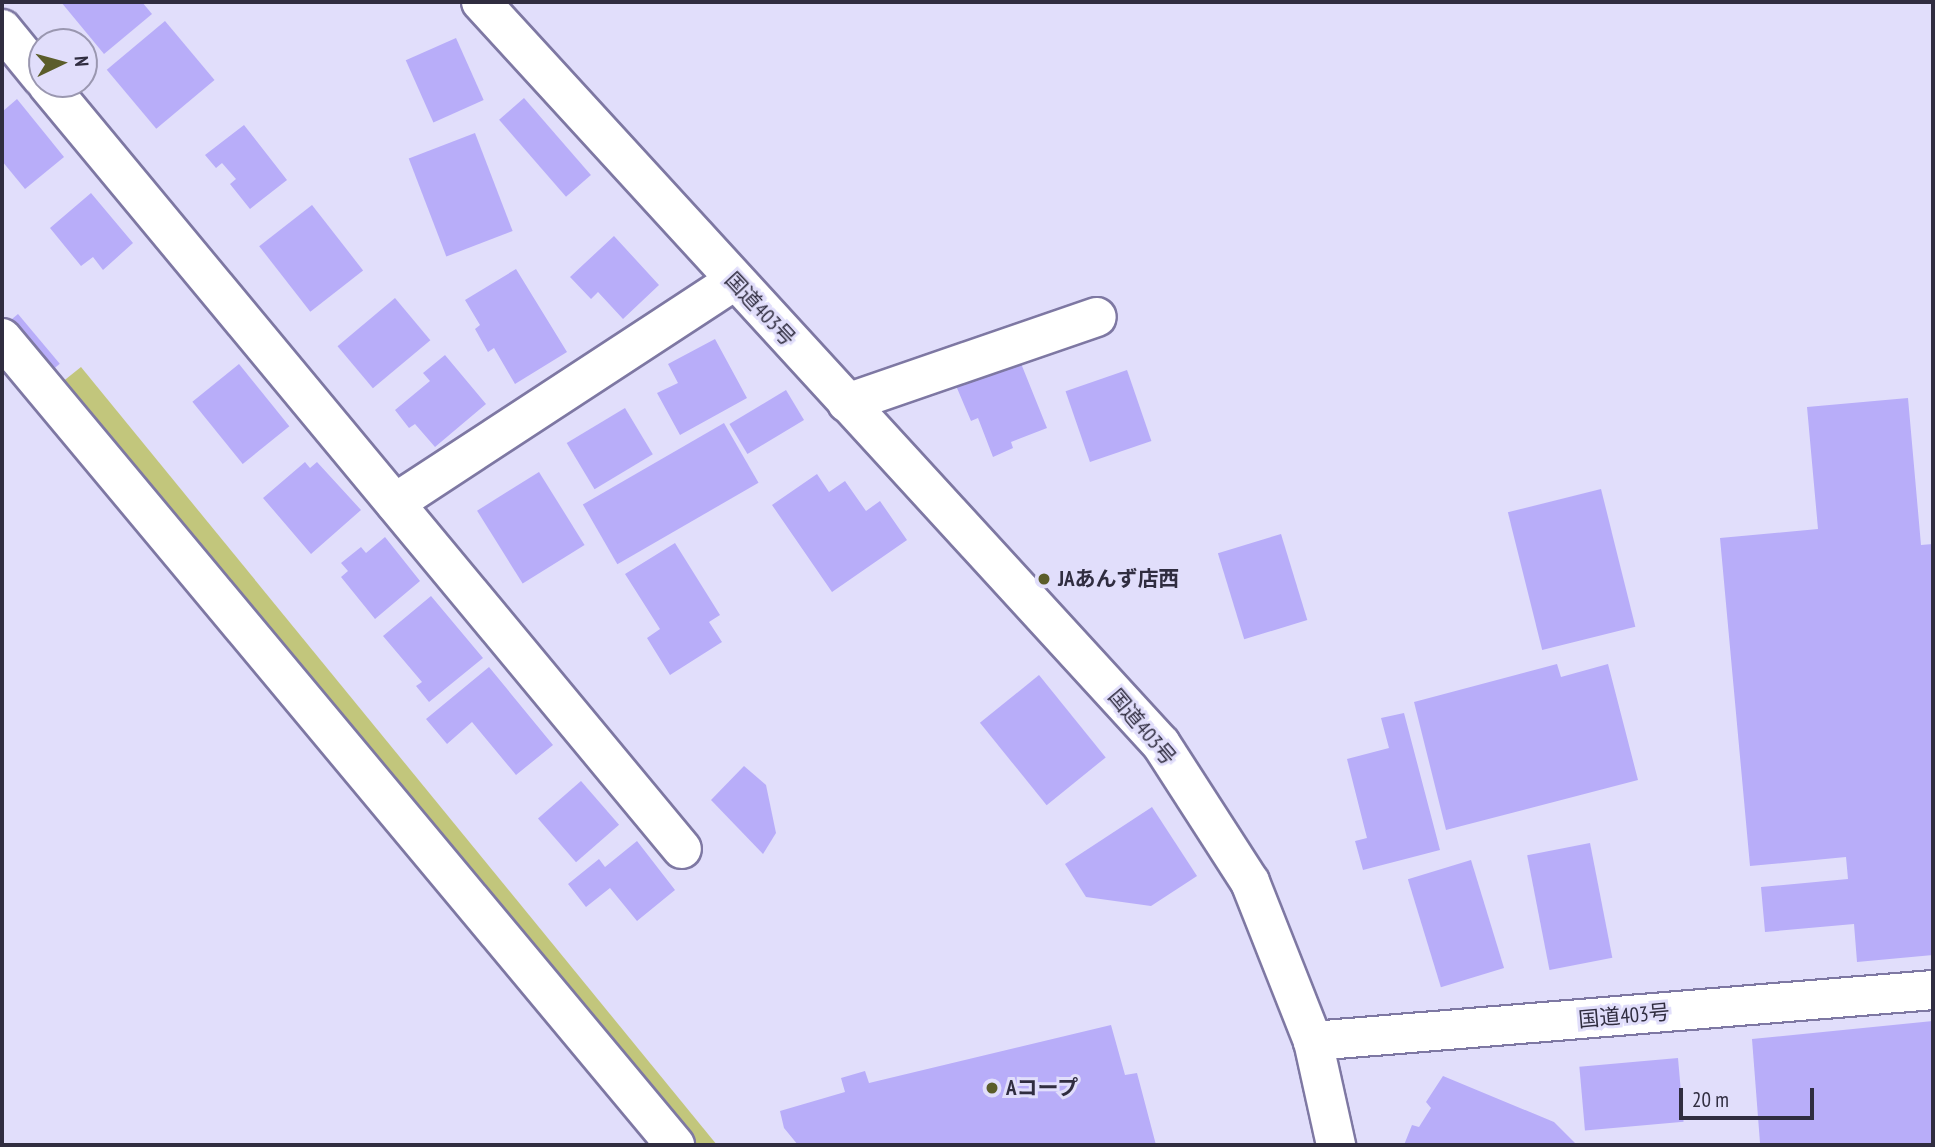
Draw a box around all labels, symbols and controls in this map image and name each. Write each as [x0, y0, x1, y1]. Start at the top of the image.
north arrow [28, 28, 98, 98]
text: N [70, 55, 94, 67]
street label: 国道403号 [720, 267, 800, 351]
place label: JAあんず店西 [1058, 566, 1180, 592]
marker: JAあんず店西 [1036, 571, 1052, 587]
street label: 国道403号 [1103, 684, 1181, 770]
street label: 国道403号 [1577, 999, 1671, 1033]
scale bar [1683, 1074, 1818, 1118]
place label: Aコープ [1006, 1075, 1080, 1101]
marker: Aコープ [984, 1080, 1000, 1096]
text: 20 m [1692, 1086, 1729, 1113]

